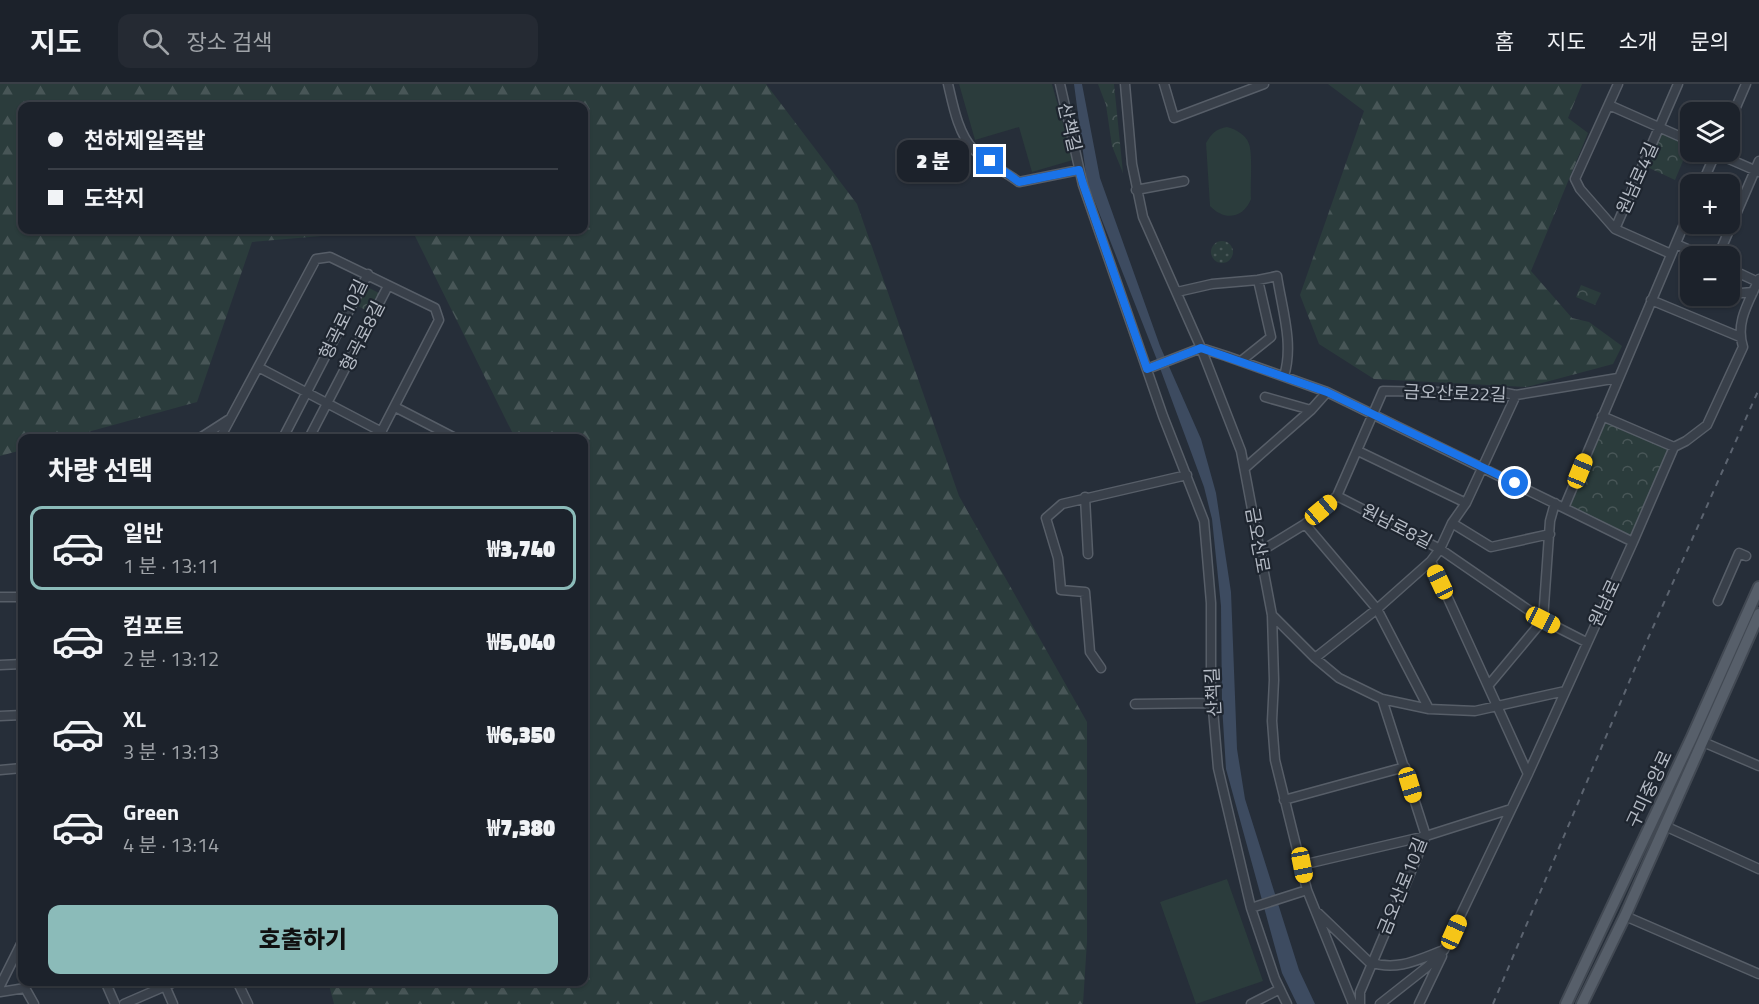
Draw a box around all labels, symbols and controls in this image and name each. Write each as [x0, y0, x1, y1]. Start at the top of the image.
search box [118, 14, 538, 68]
text: 지도 [30, 20, 82, 63]
icon: search [139, 25, 172, 58]
text: 장소 검색 [187, 25, 272, 59]
text: 홈 [1495, 25, 1514, 57]
text: 지도 [1547, 25, 1586, 57]
text: 소개 [1619, 25, 1657, 57]
text: 문의 [1690, 25, 1729, 57]
street label: 산책길 [1051, 100, 1089, 154]
map controls [1680, 102, 1740, 306]
button: layers [1680, 102, 1740, 162]
text: 천하제일족발 [84, 123, 205, 157]
street label: 원남로4길 [1609, 138, 1665, 218]
callout: 2 분 [897, 140, 969, 182]
text: 2 분 [916, 145, 950, 176]
route end [976, 147, 1003, 174]
button: + [1680, 174, 1740, 234]
text: 도착지 [84, 181, 145, 215]
button: − [1680, 246, 1740, 306]
street label: 형곡로10길 [312, 274, 374, 364]
street label: 형곡로8길 [333, 296, 391, 376]
street label: 금오산로22길 [1403, 378, 1507, 408]
text: 차량 선택 [48, 449, 153, 490]
car [1565, 451, 1595, 491]
route start [1501, 469, 1528, 496]
car [1301, 492, 1341, 528]
street label: 원남로8길 [1357, 497, 1437, 555]
street label: 금오산로 [1239, 505, 1277, 575]
text: 일반 [123, 516, 163, 550]
icon: car [51, 521, 105, 575]
text: ₩3,740 [487, 532, 555, 566]
text: 1 분 · 13:11 [123, 550, 219, 581]
car [1424, 562, 1456, 602]
street label: 원남로 [1581, 575, 1627, 631]
car [1523, 604, 1563, 636]
text: 컴포트 [123, 609, 184, 643]
icon: car [51, 614, 105, 668]
text: ₩5,040 [487, 625, 555, 659]
text: 2 분 · 13:12 [123, 643, 219, 674]
street label: 산책길 [1198, 666, 1228, 718]
text: XL [123, 702, 146, 736]
icon: car [51, 707, 105, 761]
text: ₩6,350 [487, 718, 555, 752]
text: 3 분 · 13:13 [123, 736, 219, 767]
street label: 구미중앙로 [1619, 746, 1679, 832]
car [1396, 765, 1424, 805]
text: Green [123, 795, 179, 829]
icon: car [51, 800, 105, 854]
text: ₩7,380 [487, 811, 555, 845]
text: 4 분 · 13:14 [123, 829, 219, 860]
street label: 금오산로10길 [1370, 833, 1434, 939]
car [1290, 846, 1314, 884]
button: 호출하기 [48, 905, 558, 974]
car [1438, 912, 1470, 952]

